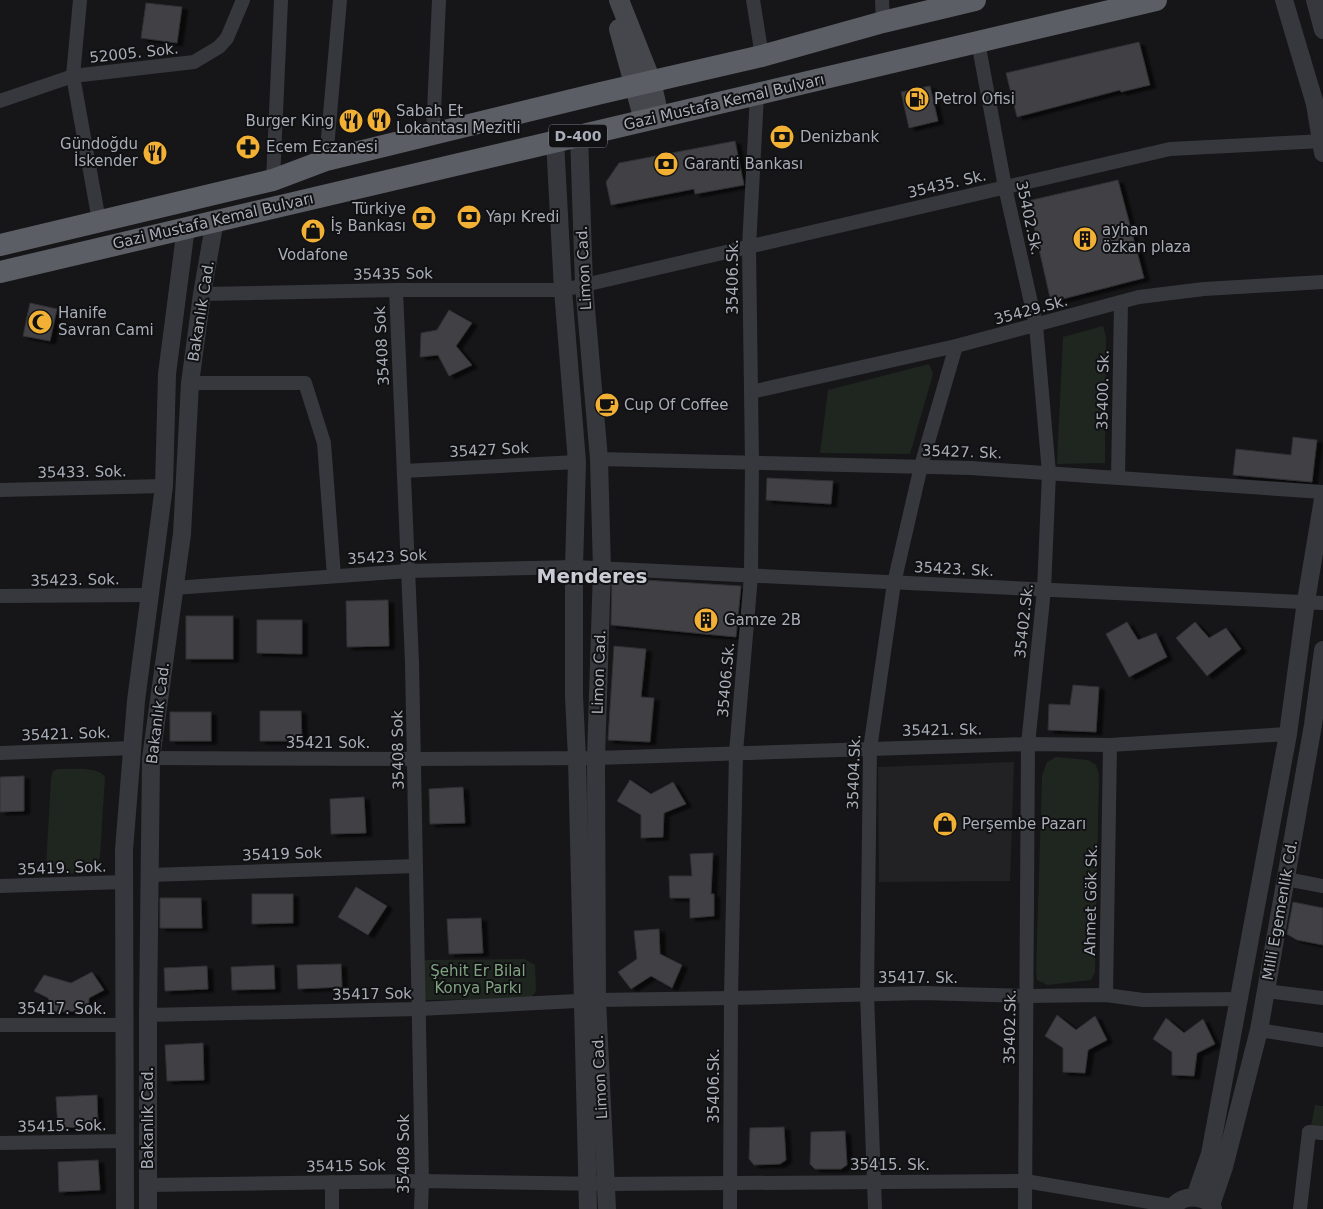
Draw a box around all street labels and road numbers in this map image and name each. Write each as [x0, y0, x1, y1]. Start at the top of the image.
street label: 52005. Sok. [89, 39, 179, 67]
street label: Gazi Mustafa Kemal Bulvarı [622, 70, 826, 134]
road number: D-400 [549, 124, 607, 148]
street label: 35435. Sk. [906, 166, 988, 202]
street label: 35402.Sk. [1012, 179, 1046, 257]
street label: Gazi Mustafa Kemal Bulvarı [111, 189, 315, 253]
street label: Limon Cad. [573, 225, 595, 311]
street label: 35406.Sk. [724, 239, 742, 315]
street label: Bakanlık Cad. [184, 259, 218, 363]
street label: 35435 Sok [353, 264, 433, 284]
street label: 35429.Sk. [992, 292, 1070, 328]
street label: 35408 Sok [371, 305, 393, 386]
street label: 35400. Sk. [1093, 350, 1113, 430]
street label: 35427 Sok [449, 439, 530, 461]
street label: 35427. Sk. [922, 442, 1002, 462]
street label: 35433. Sok. [37, 462, 127, 482]
street label: 35423 Sok [347, 546, 428, 568]
street label: 35423. Sk. [913, 558, 995, 580]
street label: 35423. Sok. [30, 570, 120, 590]
street label: 35402.Sk. [1011, 583, 1037, 659]
street label: Limon Cad. [589, 629, 609, 715]
street label: 35406.Sk. [714, 642, 738, 718]
street label: Bakanlık Cad. [143, 661, 173, 765]
street label: 35408 Sok [388, 710, 408, 790]
street label: 35421. Sk. [902, 720, 982, 740]
street label: 35421. Sok. [21, 723, 111, 745]
street label: 35421 Sok. [286, 734, 370, 752]
street label: 35404.Sk. [844, 734, 864, 810]
street label: Milli Egemenlik Cd. [1259, 838, 1301, 982]
street label: 35419 Sok [242, 844, 323, 864]
street label: Ahmet Gök Sk. [1081, 844, 1101, 956]
street label: 35419. Sok. [17, 857, 107, 879]
street label: 35417. Sk. [878, 969, 958, 987]
street label: 35417 Sok [332, 984, 412, 1004]
street label: 35402.Sk. [1000, 989, 1020, 1065]
street label: 35417. Sok. [17, 1000, 107, 1018]
street label: Limon Cad. [589, 1034, 611, 1120]
street label: 35406.Sk. [705, 1048, 723, 1124]
street label: Bakanlık Cad. [139, 1067, 157, 1169]
street label: 35408 Sok [395, 1114, 413, 1194]
street label: 35415. Sok. [17, 1116, 107, 1136]
street label: 35415 Sok [306, 1156, 386, 1176]
street label: 35415. Sk. [850, 1156, 930, 1174]

